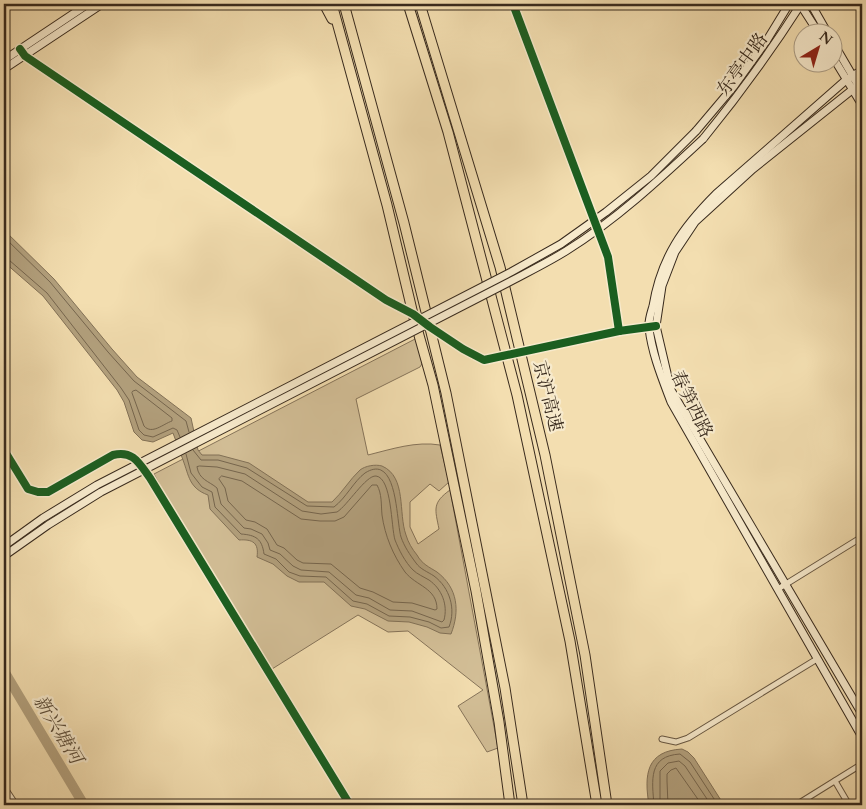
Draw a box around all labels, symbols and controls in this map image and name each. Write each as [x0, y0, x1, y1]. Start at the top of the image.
north arrow [794, 22, 844, 72]
text: N [815, 27, 836, 49]
street label: 东亭中路 [711, 28, 774, 101]
street label: 京沪高速 [527, 358, 568, 434]
street label: 春笋西路 [665, 366, 719, 442]
water label: 新兴塘河 [27, 690, 90, 771]

